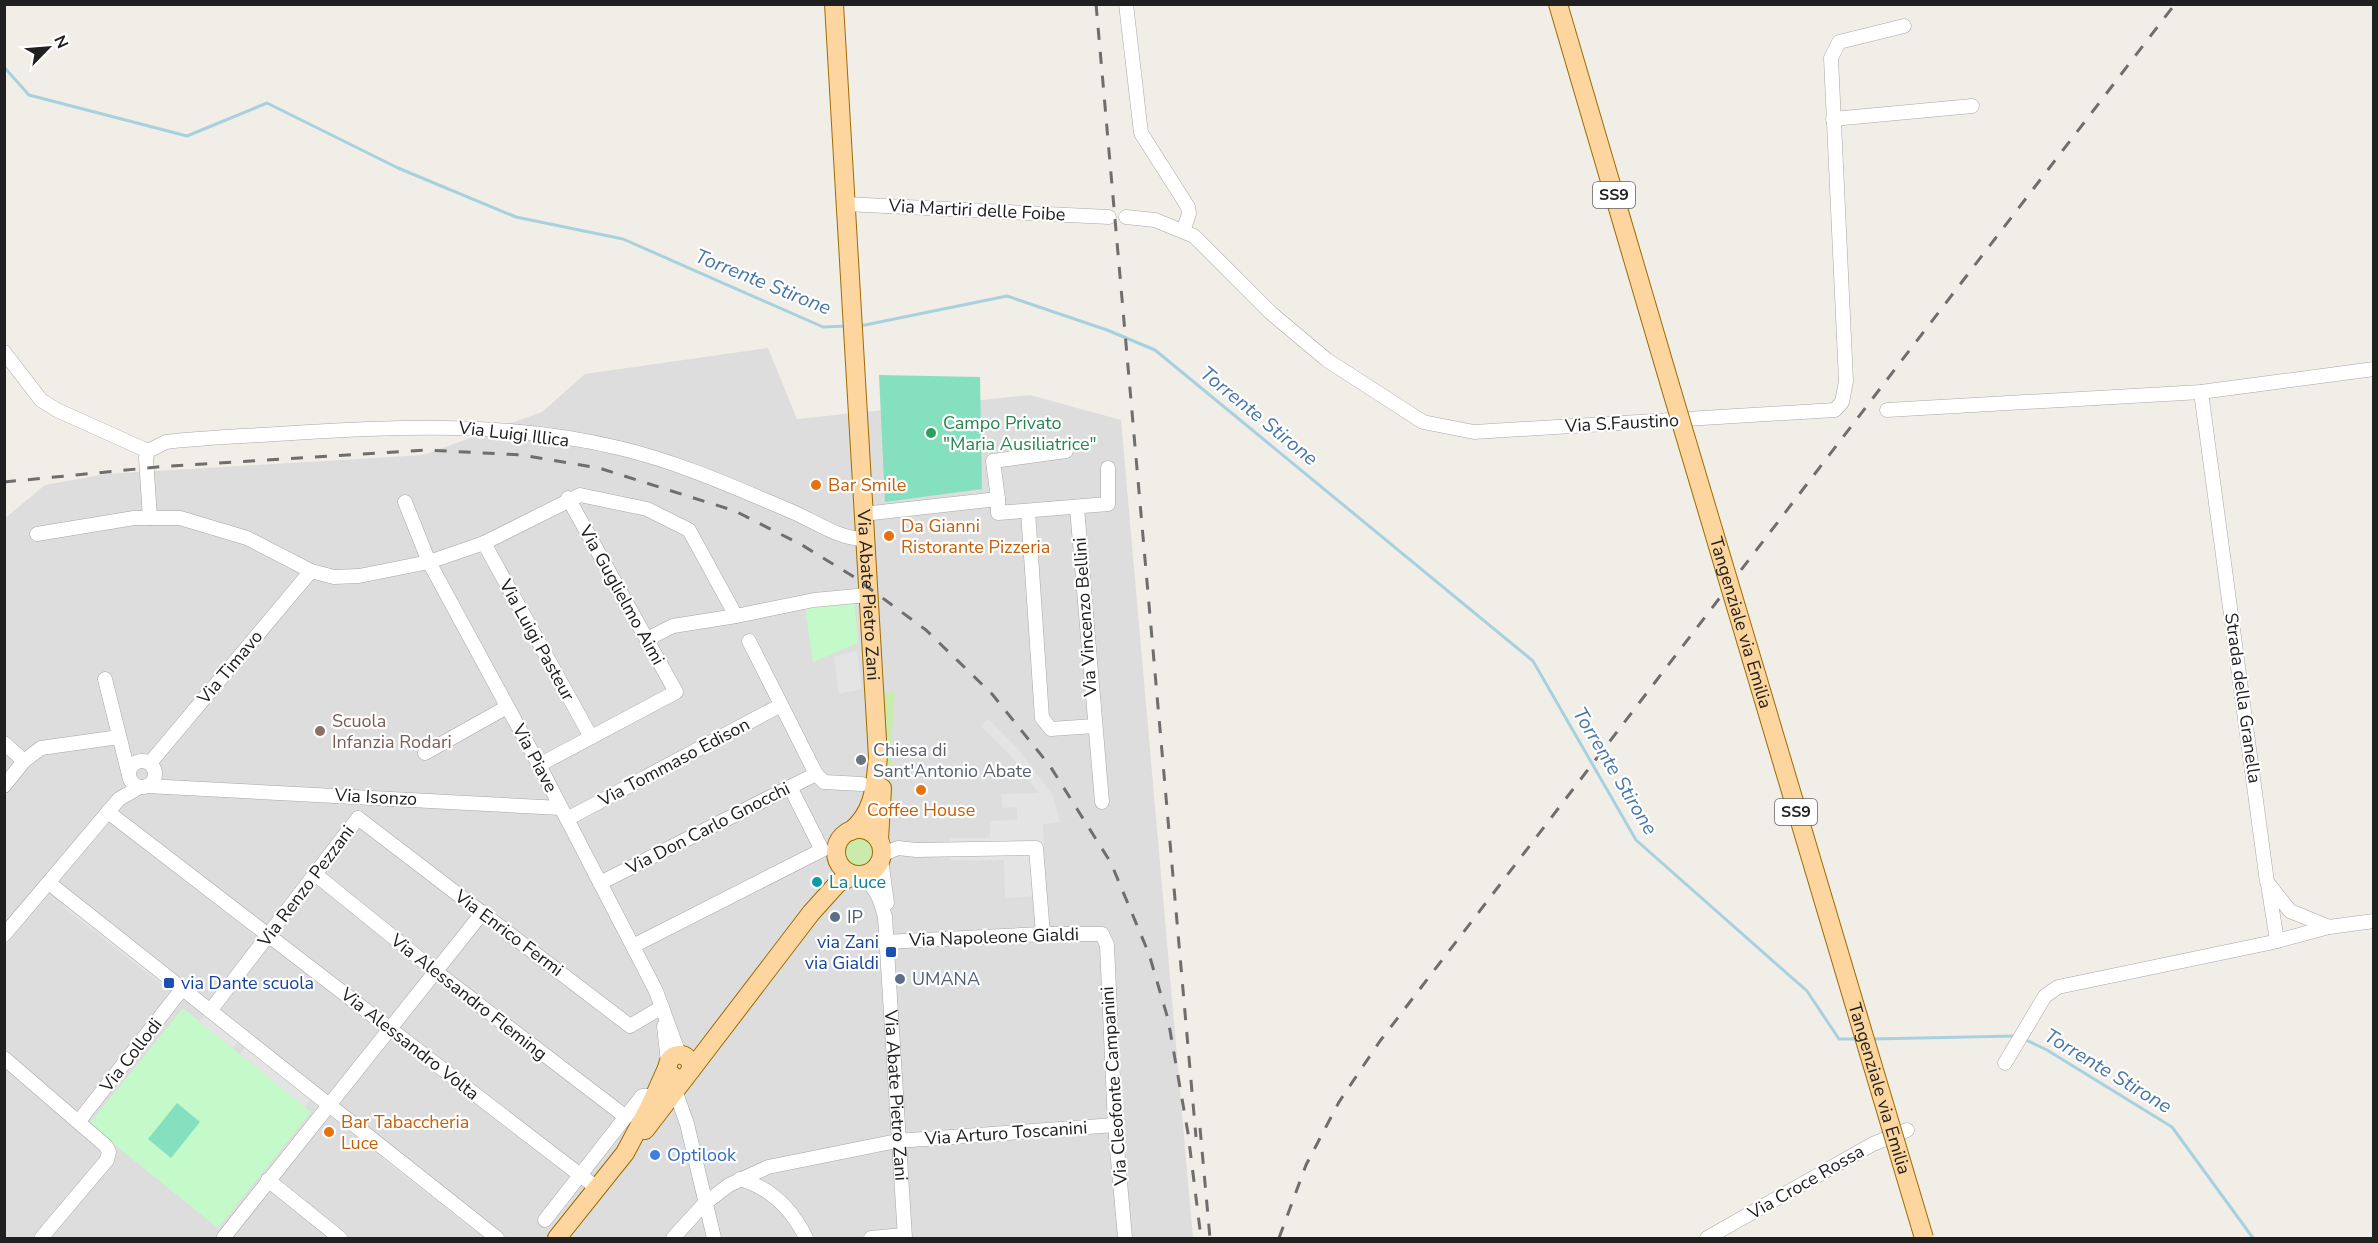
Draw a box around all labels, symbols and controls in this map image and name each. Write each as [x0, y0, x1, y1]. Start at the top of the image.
north arrow [18, 18, 78, 78]
text: N [48, 32, 73, 52]
road number: SS9 [1593, 182, 1635, 208]
street label: Via Martiri delle Foibe [887, 193, 1066, 227]
water label: Torrente Stirone [691, 242, 835, 322]
water label: Torrente Stirone [1194, 360, 1324, 472]
street label: Via S.Faustino [1563, 408, 1680, 438]
place label: Campo Privato "Maria Ausiliatrice" [943, 411, 1097, 456]
street label: Via Luigi Illica [456, 415, 571, 453]
marker: Campo Privato "Maria Ausiliatrice" [924, 426, 938, 440]
place label: Bar Smile [828, 473, 906, 497]
marker: Bar Smile [809, 478, 823, 492]
street label: Via Abate Pietro Zani [851, 508, 886, 681]
place label: Da Gianni Ristorante Pizzeria [901, 514, 1050, 559]
street label: Via Guglielmo Aimi [573, 520, 670, 669]
marker: Da Gianni Ristorante Pizzeria [882, 529, 896, 543]
street label: Tangenziale via Emilia [1704, 534, 1778, 711]
street label: Via Vincenzo Bellini [1067, 537, 1103, 698]
street label: Via Luigi Pasteur [493, 574, 581, 705]
street label: Strada della Granella [2219, 611, 2267, 785]
street label: Via Timavo [191, 625, 268, 710]
water label: Torrente Stirone [1566, 702, 1664, 840]
place label: Scuola Infanzia Rodari [332, 709, 452, 754]
street label: Via Tommaso Edison [593, 712, 754, 812]
street label: Via Piave [506, 719, 563, 797]
marker: Scuola Infanzia Rodari [313, 724, 327, 738]
place label: Chiesa di Sant'Antonio Abate [873, 738, 1032, 783]
marker: Chiesa di Sant'Antonio Abate [854, 753, 868, 767]
street label: Via Don Carlo Gnocchi [621, 776, 794, 880]
street label: Via Isonzo [333, 783, 418, 811]
marker: Coffee House [914, 783, 928, 797]
place label: Coffee House [867, 798, 975, 822]
road number: SS9 [1775, 799, 1817, 825]
street label: Via Renzo Pezzani [252, 820, 360, 952]
place label: La luce [829, 870, 886, 894]
marker: La luce [810, 875, 824, 889]
street label: Via Enrico Fermi [449, 884, 568, 982]
place label: IP [847, 905, 863, 929]
marker: IP [828, 910, 842, 924]
street label: Via Napoleone Gialdi [908, 922, 1079, 952]
street label: Via Alessandro Fleming [385, 928, 552, 1066]
place label: via Zani via Gialdi [805, 930, 879, 975]
marker: via Zani via Gialdi [884, 945, 898, 959]
place label: UMANA [912, 967, 980, 991]
place label: via Dante scuola [181, 971, 314, 995]
marker: UMANA [893, 972, 907, 986]
marker: via Dante scuola [162, 976, 176, 990]
street label: Via Alessandro Volta [335, 982, 484, 1106]
street label: Via Cleofonte Campanini [1095, 986, 1133, 1187]
street label: Tangenziale via Emilia [1843, 1000, 1916, 1177]
street label: Via Abate Pietro Zani [879, 1008, 913, 1182]
street label: Via Collodi [94, 1013, 167, 1098]
water label: Torrente Stirone [2039, 1022, 2177, 1120]
place label: Bar Tabaccheria Luce [341, 1110, 469, 1155]
street label: Via Arturo Toscanini [923, 1115, 1088, 1151]
marker: Bar Tabaccheria Luce [322, 1125, 336, 1139]
street label: Via Croce Rossa [1743, 1139, 1868, 1225]
place label: Optilook [667, 1143, 737, 1167]
marker: Optilook [648, 1148, 662, 1162]

